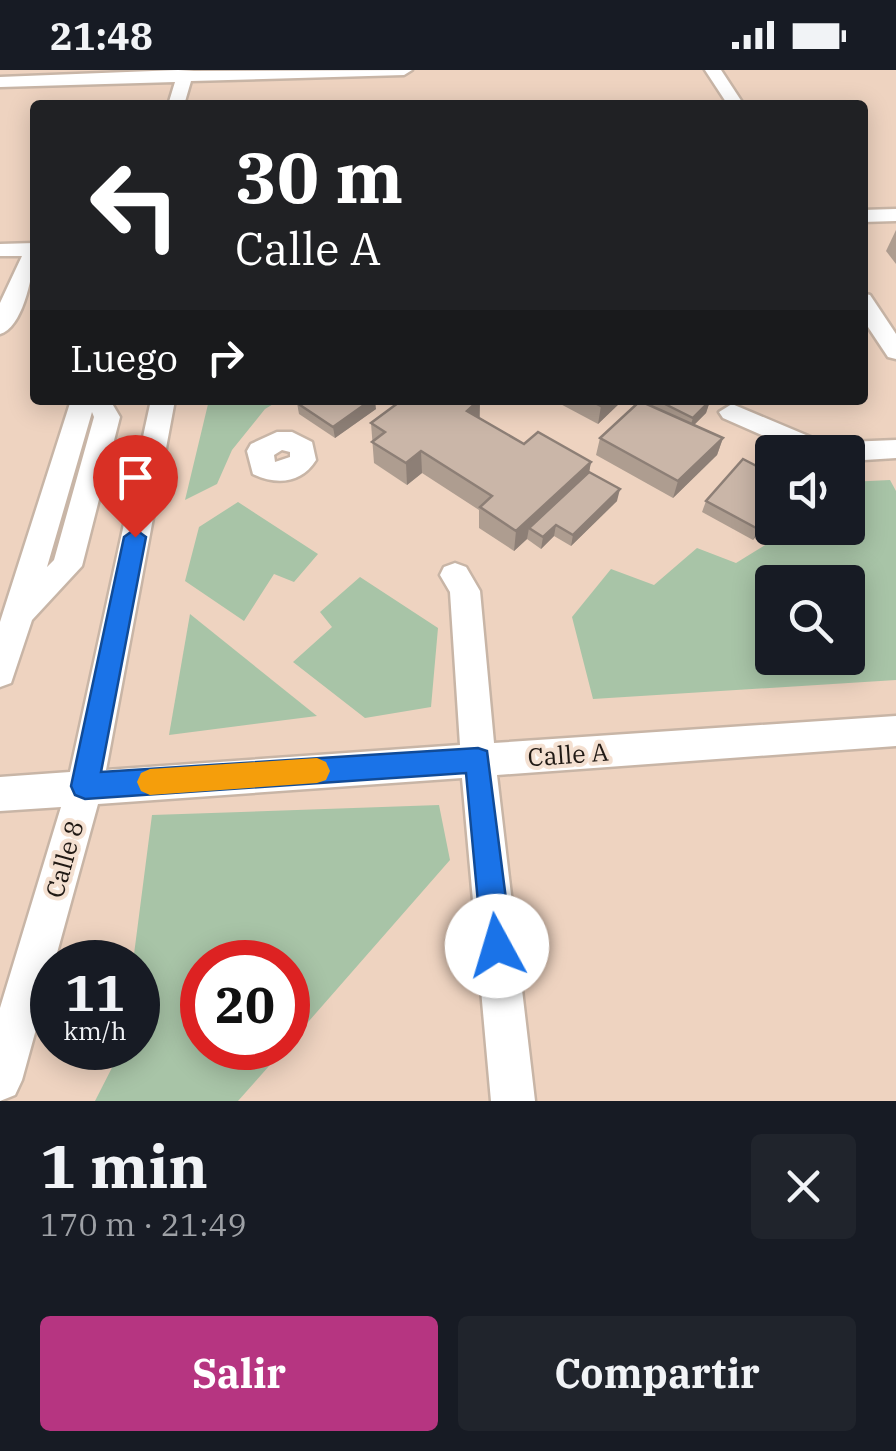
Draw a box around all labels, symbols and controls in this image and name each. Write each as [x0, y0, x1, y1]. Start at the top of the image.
text: 21:48 [50, 11, 153, 60]
text: 30 m [235, 131, 403, 222]
icon: left [70, 140, 200, 270]
text: Calle A [235, 219, 381, 277]
icon: right [198, 330, 253, 385]
text: Luego [70, 333, 178, 382]
pin [93, 435, 178, 538]
map controls [755, 435, 865, 675]
button: sound [755, 435, 865, 545]
icon: arrive [108, 450, 163, 505]
button: search [755, 565, 865, 675]
street label: Calle A [526, 735, 610, 773]
street label: Calle 8 [37, 817, 91, 901]
position arrow [445, 894, 549, 998]
speed limit sign: 20 [180, 940, 310, 1070]
text: 11 [65, 960, 125, 1025]
text: km/h [63, 1014, 127, 1047]
text: 1 min [40, 1126, 208, 1205]
button: close [751, 1134, 856, 1239]
text: 170 m · 21:49 [40, 1203, 247, 1245]
button: Salir [40, 1316, 438, 1431]
button: Compartir [458, 1316, 856, 1431]

